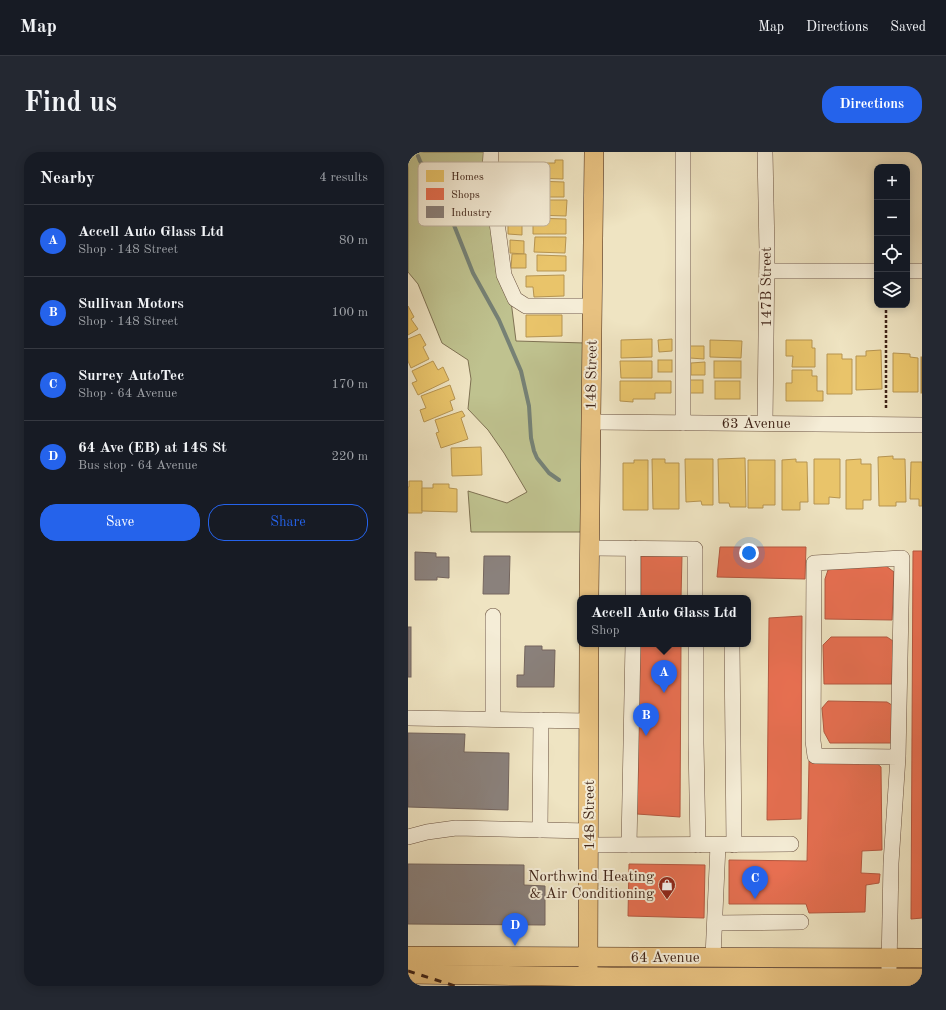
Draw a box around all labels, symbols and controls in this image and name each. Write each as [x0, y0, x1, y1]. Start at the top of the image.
text: Map [20, 18, 57, 37]
text: Map [758, 20, 784, 34]
text: Directions [806, 20, 868, 34]
text: Saved [890, 20, 926, 34]
button: Directions [822, 86, 922, 123]
text: Find us [24, 90, 117, 118]
legend [418, 162, 550, 226]
map controls [874, 164, 910, 308]
button: + [874, 164, 910, 200]
text: Nearby [40, 170, 95, 187]
text: 4 results [319, 171, 368, 184]
text: Homes [451, 172, 484, 183]
text: Shops [451, 190, 480, 201]
button: − [874, 200, 910, 236]
text: Industry [451, 208, 492, 219]
text: Accell Auto Glass Ltd [78, 225, 224, 240]
text: A [48, 234, 58, 247]
text: 80 m [339, 234, 368, 247]
button: locate [874, 236, 910, 272]
text: Shop · 148 Street [78, 243, 178, 256]
street label: 147B Street [760, 247, 775, 327]
button: layers [874, 272, 910, 308]
text: Sullivan Motors [78, 297, 184, 312]
text: B [48, 306, 58, 319]
text: 100 m [331, 306, 368, 319]
text: Shop · 148 Street [78, 315, 178, 328]
street label: 148 Street [584, 340, 601, 410]
text: Surrey AutoTec [78, 369, 184, 384]
text: C [49, 378, 57, 391]
text: 170 m [331, 378, 368, 391]
text: Shop · 64 Avenue [78, 387, 177, 400]
street label: 63 Avenue [721, 417, 791, 432]
text: 64 Ave (EB) at 148 St [78, 441, 227, 456]
text: D [48, 450, 58, 463]
text: 220 m [331, 450, 368, 463]
text: Bus stop · 64 Avenue [78, 459, 198, 472]
button: Save [40, 504, 200, 541]
button: Share [208, 504, 368, 541]
your location [739, 543, 759, 563]
popup [577, 595, 751, 647]
text: Accell Auto Glass Ltd [591, 606, 737, 621]
text: Shop [591, 624, 619, 637]
pin: A [651, 660, 677, 693]
pin: B [633, 703, 659, 736]
street label: 148 Street [583, 780, 598, 850]
pin: C [742, 866, 768, 899]
place label: Northwind Heating & Air Conditioning [528, 870, 654, 902]
shop icon: Northwind Heating & Air Conditioning [657, 875, 677, 900]
pin: D [502, 913, 528, 946]
street label: 64 Avenue [630, 951, 700, 966]

